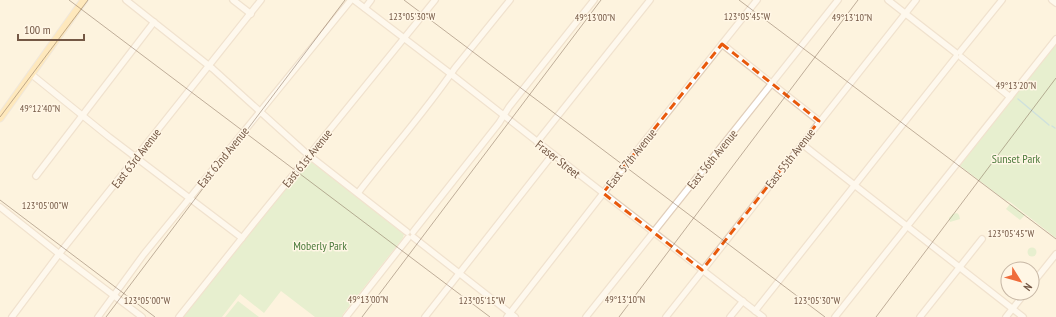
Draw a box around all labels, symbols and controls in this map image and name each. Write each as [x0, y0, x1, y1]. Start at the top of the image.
text: 123°05'30"W [389, 10, 436, 23]
text: 123°05'45"W [724, 10, 771, 23]
text: 49°13'00"N [575, 11, 615, 24]
text: 49°13'10"N [832, 11, 872, 24]
scale bar [18, 16, 84, 42]
text: 100 m [24, 22, 51, 37]
text: 49°13'20"N [996, 79, 1036, 92]
text: 49°12'40"N [20, 102, 60, 115]
street label: East 62nd Avenue [194, 124, 252, 190]
street label: East 63rd Avenue [108, 125, 164, 191]
street label: East 57th Avenue [603, 125, 659, 191]
street label: East 55th Avenue [762, 125, 818, 191]
street label: East 61st Avenue [279, 126, 335, 190]
street label: East 56th Avenue [684, 126, 740, 192]
street label: Fraser Street [533, 137, 584, 182]
park label: Sunset Park [992, 151, 1040, 166]
text: 123°05'00"W [22, 199, 69, 212]
text: 123°05'45"W [988, 227, 1035, 240]
park label: Moberly Park [293, 238, 347, 253]
north arrow [1000, 261, 1040, 301]
text: N [1021, 280, 1035, 294]
text: 49°13'00"N [348, 293, 388, 306]
text: 49°13'10"N [605, 293, 645, 306]
text: 123°05'00"W [124, 294, 171, 307]
text: 123°05'15"W [459, 294, 506, 307]
text: 123°05'30"W [794, 294, 841, 307]

